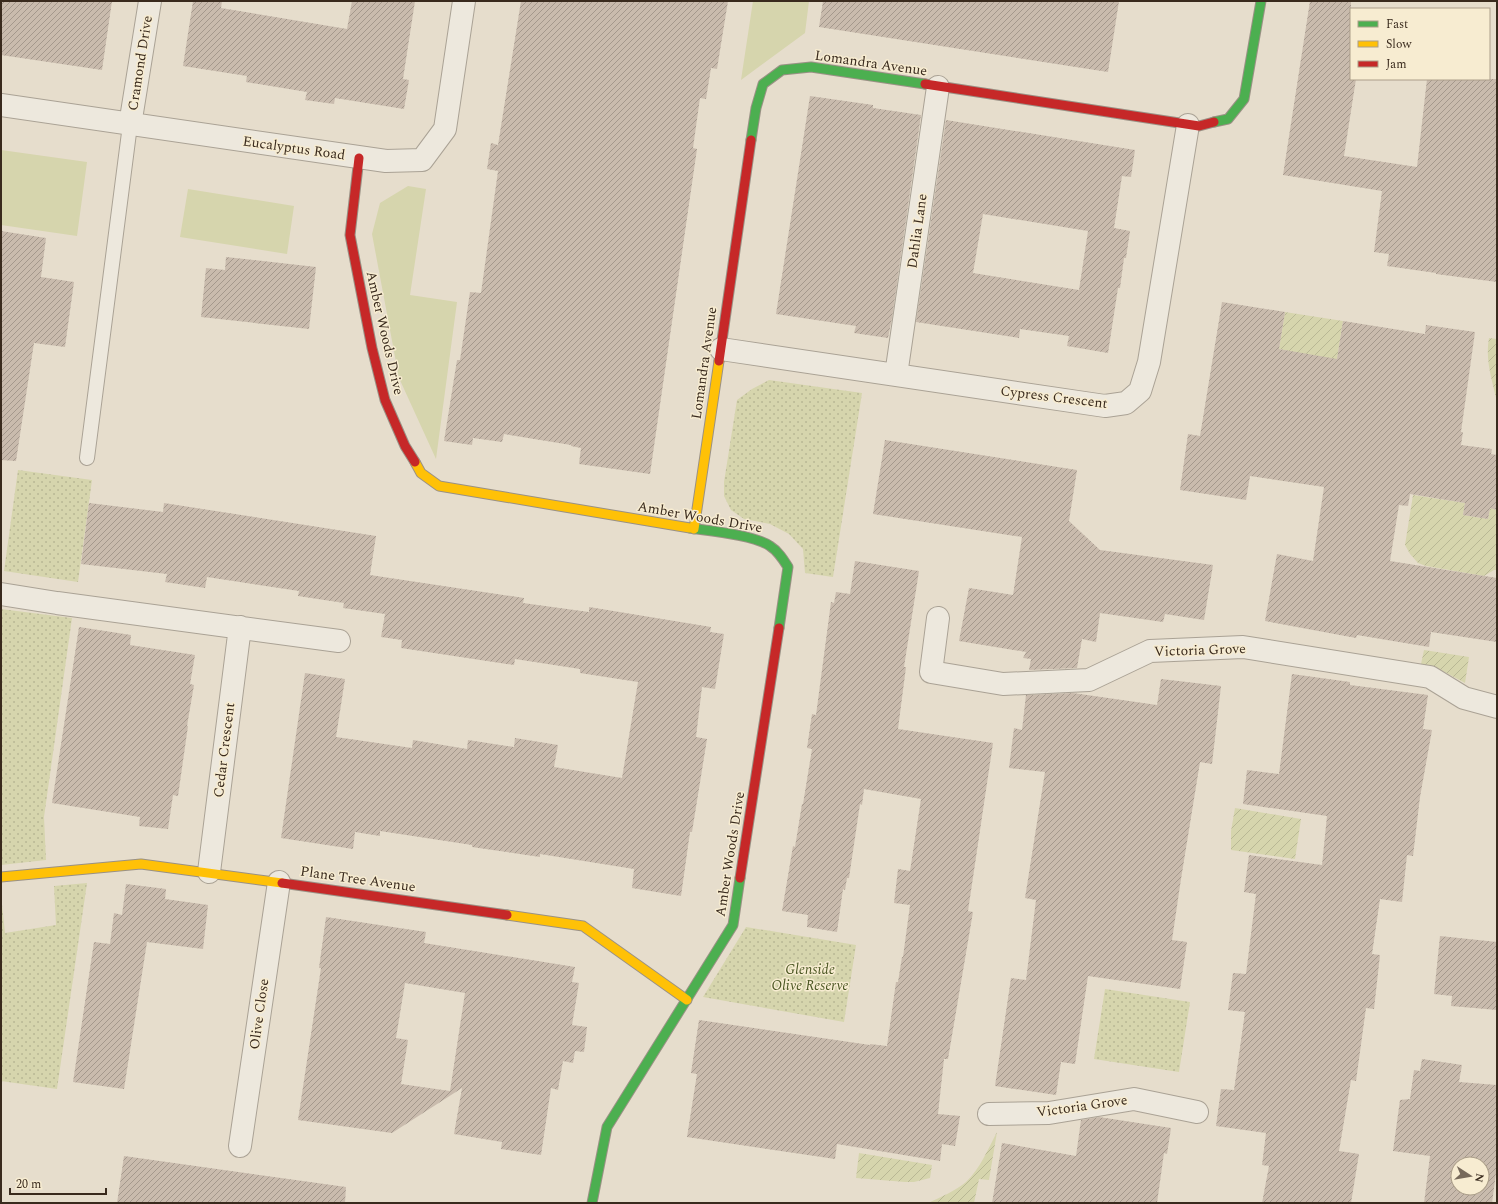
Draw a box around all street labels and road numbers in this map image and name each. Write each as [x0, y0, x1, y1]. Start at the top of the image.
street label: Cramond Drive [122, 14, 158, 112]
street label: Lomandra Avenue [813, 45, 929, 81]
street label: Eucalyptus Road [241, 130, 347, 166]
street label: Dahlia Lane [901, 192, 933, 270]
street label: Amber Woods Drive [361, 269, 410, 397]
street label: Lomandra Avenue [686, 305, 722, 421]
street label: Cypress Crescent [999, 380, 1109, 414]
street label: Amber Woods Drive [636, 496, 764, 538]
street label: Victoria Grove [1154, 638, 1246, 662]
street label: Cedar Crescent [208, 701, 240, 799]
street label: Amber Woods Drive [710, 790, 750, 918]
street label: Plane Tree Avenue [299, 861, 417, 898]
street label: Olive Close [244, 977, 274, 1051]
street label: Victoria Grove [1035, 1089, 1129, 1123]

